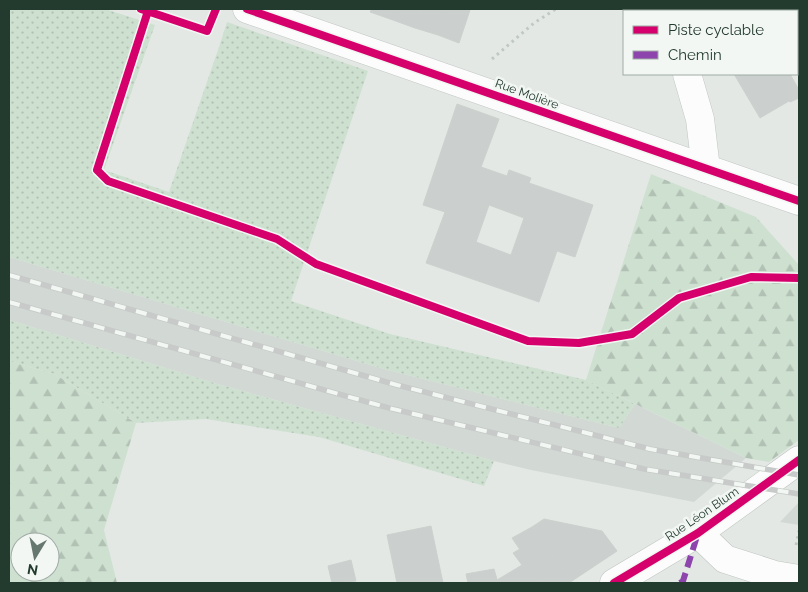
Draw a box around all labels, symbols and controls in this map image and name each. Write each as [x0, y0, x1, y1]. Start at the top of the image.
legend [623, 10, 798, 75]
text: Piste cyclable [668, 21, 764, 39]
text: Chemin [668, 46, 722, 64]
street label: Rue Molière [493, 76, 561, 112]
street label: Rue Léon Blum [663, 484, 741, 544]
north arrow [10, 532, 60, 582]
text: N [26, 561, 39, 579]

